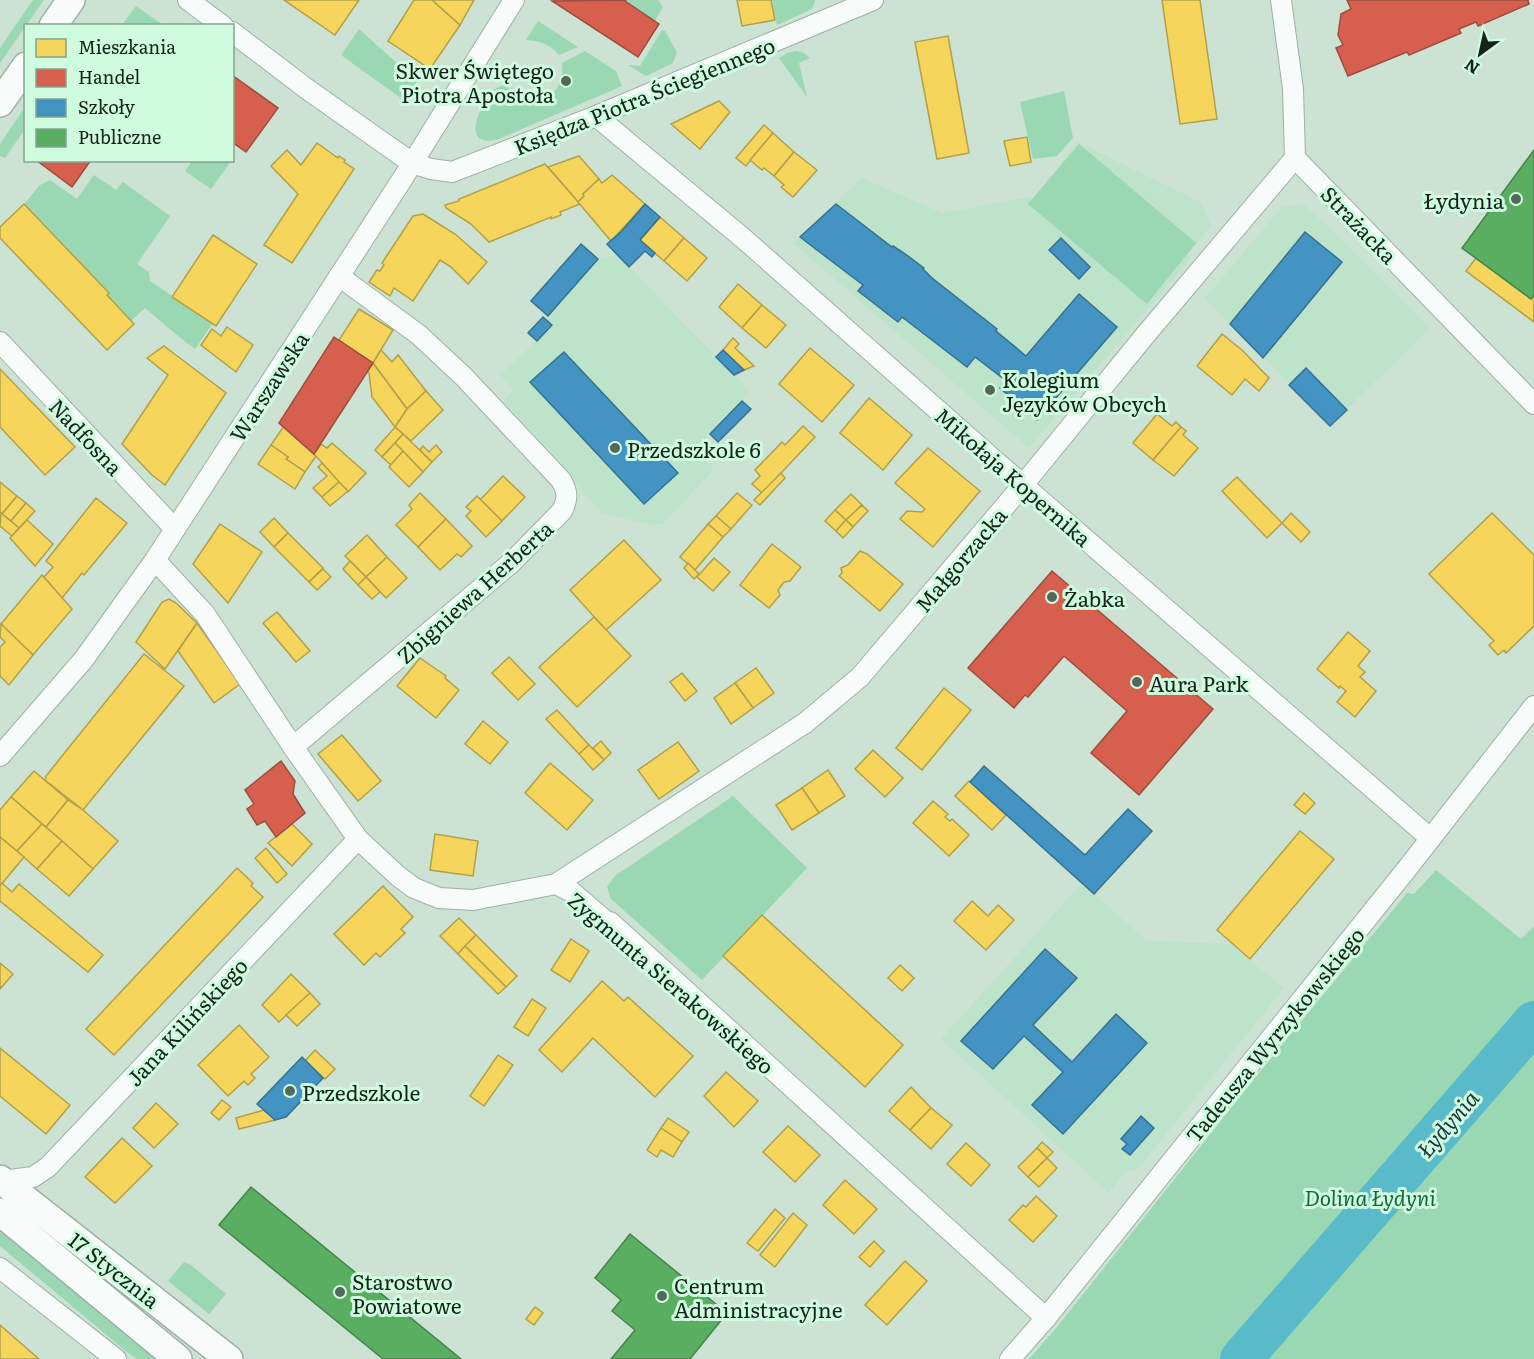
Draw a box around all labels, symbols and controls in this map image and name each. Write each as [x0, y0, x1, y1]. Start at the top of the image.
legend [24, 24, 234, 162]
north arrow [1450, 24, 1510, 84]
street label: Księdza Piotra Ściegiennego [509, 28, 779, 162]
text: Mieszkania [78, 33, 176, 60]
place label: Skwer Świętego Piotra Apostoła [396, 54, 555, 109]
text: N [1459, 54, 1483, 81]
text: Handel [78, 63, 140, 90]
marker: Skwer Świętego Piotra Apostoła [559, 74, 573, 88]
text: Szkoły [78, 93, 136, 120]
text: Publiczne [78, 123, 161, 150]
street label: Strażacka [1315, 178, 1405, 270]
place label: Łydynia [1424, 184, 1505, 215]
marker: Łydynia [1509, 192, 1523, 206]
street label: Warszawska [221, 324, 316, 447]
place label: Kolegium Języków Obcych [1002, 363, 1167, 418]
marker: Kolegium Języków Obcych [983, 383, 997, 397]
street label: Nadfosna [43, 391, 131, 482]
street label: Mikołaja Kopernika [929, 399, 1099, 553]
place label: Przedszkole 6 [627, 433, 761, 464]
marker: Przedszkole 6 [608, 441, 622, 455]
street label: Małgorzacka [907, 499, 1013, 618]
street label: Zbigniewa Herberta [389, 512, 559, 670]
place label: Żabka [1064, 582, 1126, 613]
marker: Żabka [1045, 590, 1059, 604]
place label: Aura Park [1149, 667, 1249, 698]
marker: Aura Park [1130, 675, 1144, 689]
street label: Zygmunta Sierakowskiego [562, 884, 782, 1080]
street label: Tadeusza Wyrzykowskiego [1177, 920, 1371, 1148]
street label: Jana Kilińskiego [118, 950, 254, 1092]
place label: Przedszkole [302, 1076, 421, 1107]
water label: Łydynia [1408, 1082, 1486, 1164]
marker: Przedszkole [283, 1084, 297, 1098]
park label: Dolina Łydyni [1304, 1181, 1436, 1212]
street label: 17 Stycznia [63, 1224, 168, 1315]
place label: Starostwo Powiatowe [352, 1265, 462, 1320]
place label: Centrum Administracyjne [674, 1269, 843, 1324]
marker: Starostwo Powiatowe [333, 1285, 347, 1299]
marker: Centrum Administracyjne [655, 1289, 669, 1303]

